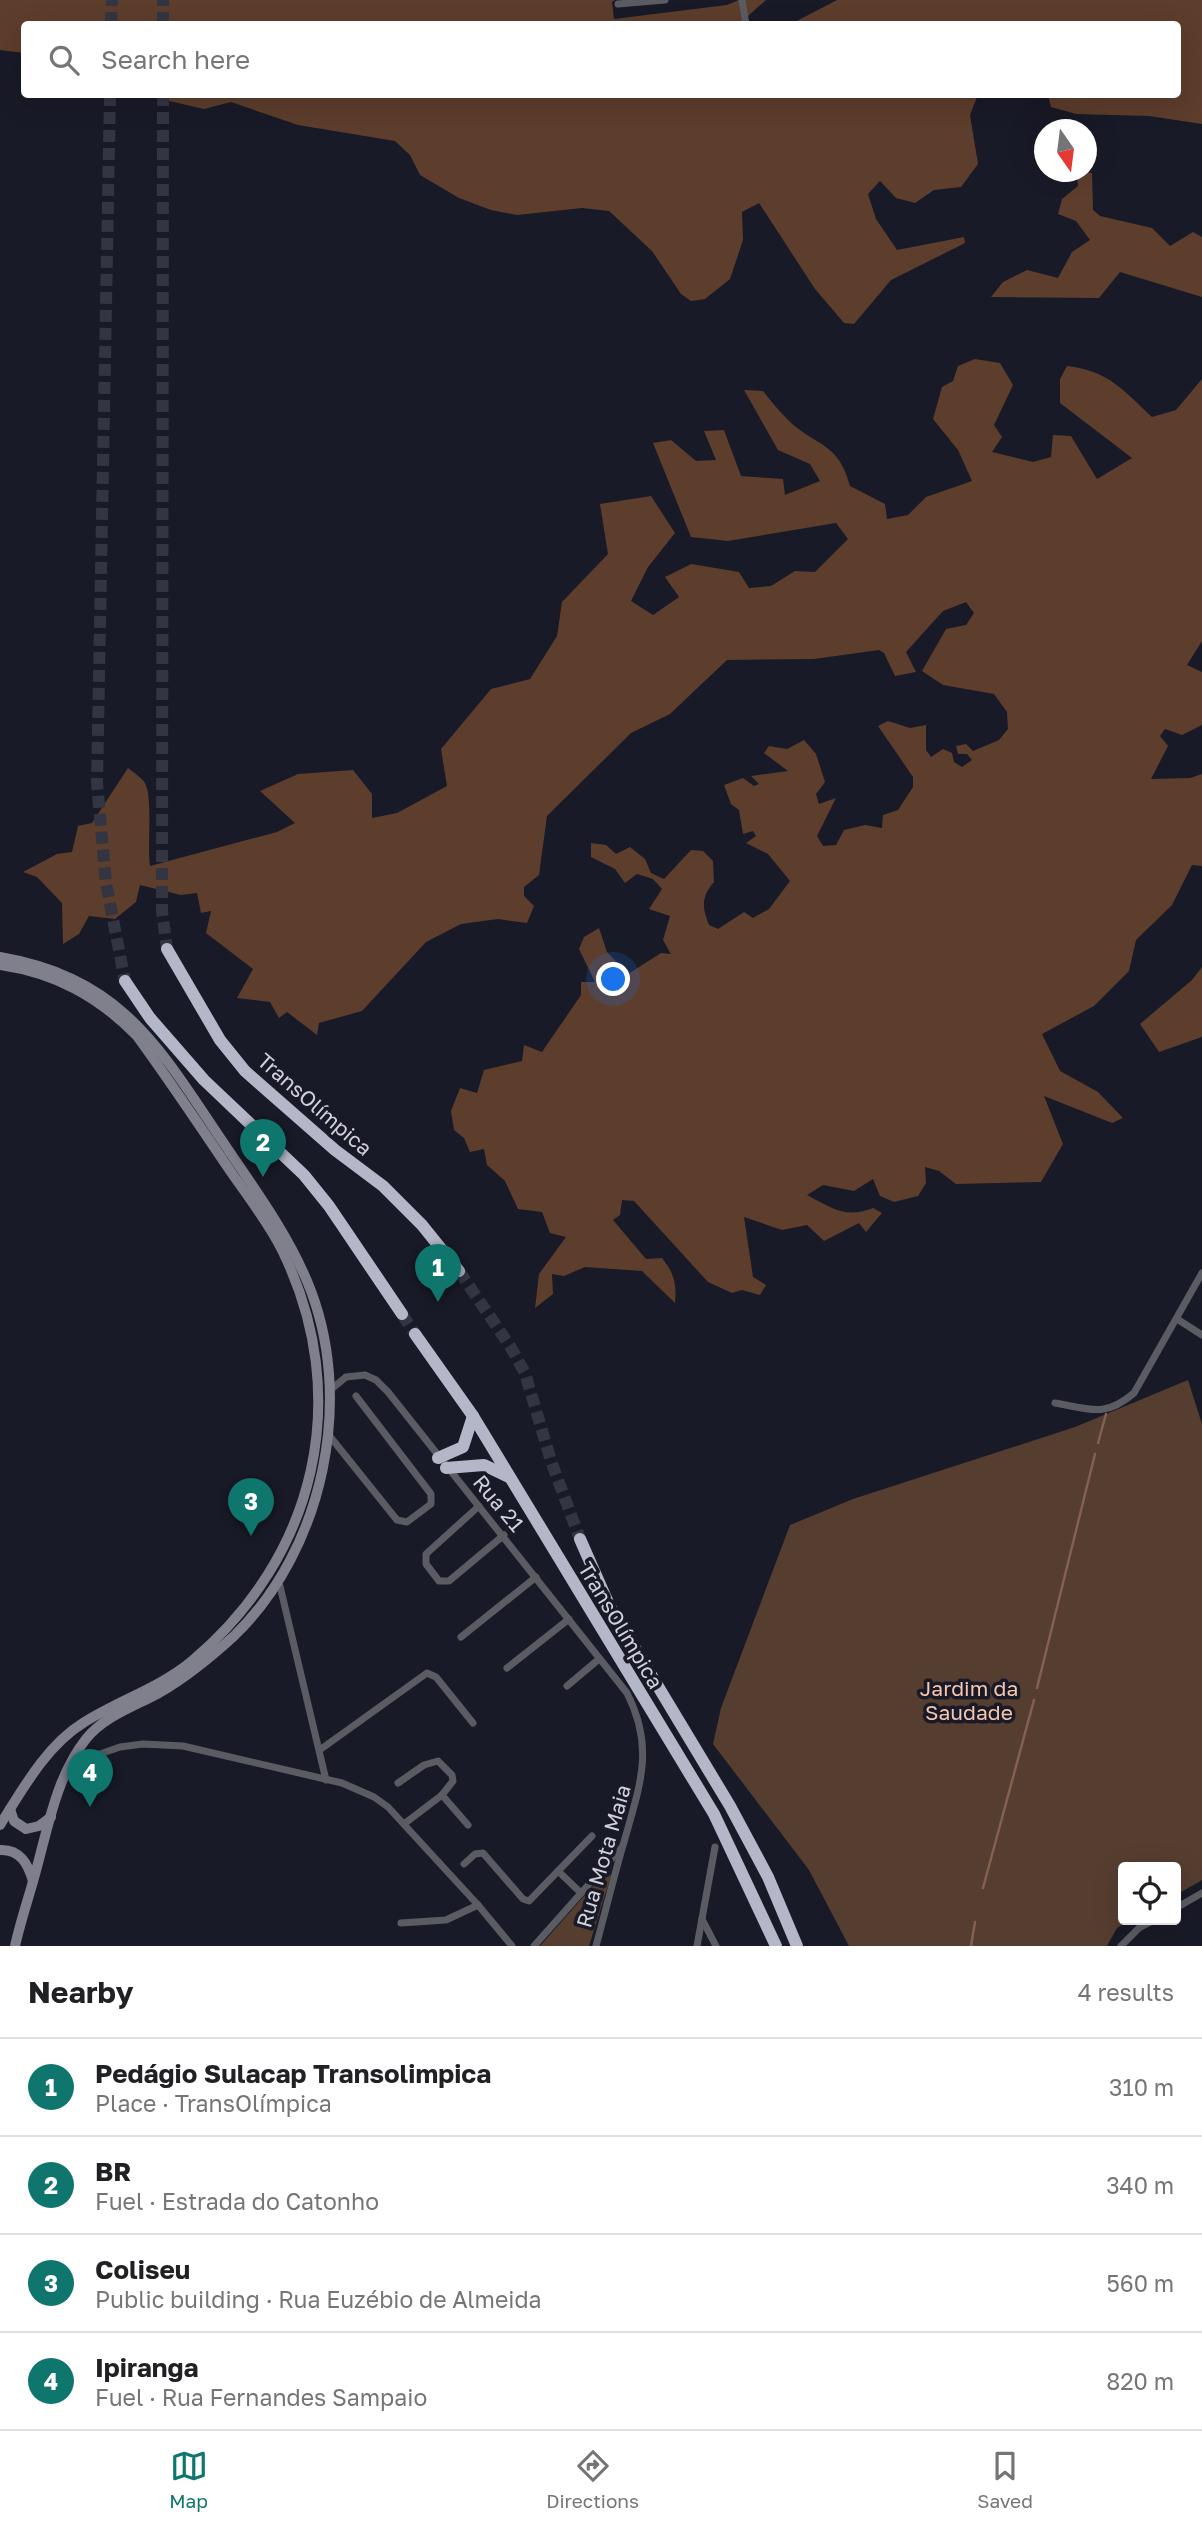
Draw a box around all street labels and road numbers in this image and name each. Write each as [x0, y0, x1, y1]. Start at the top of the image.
street label: TransOlímpica [252, 1047, 378, 1161]
street label: Rua 21 [468, 1469, 530, 1537]
street label: TransOlímpica [573, 1557, 669, 1693]
street label: Rua Mota Maia [570, 1782, 636, 1930]

